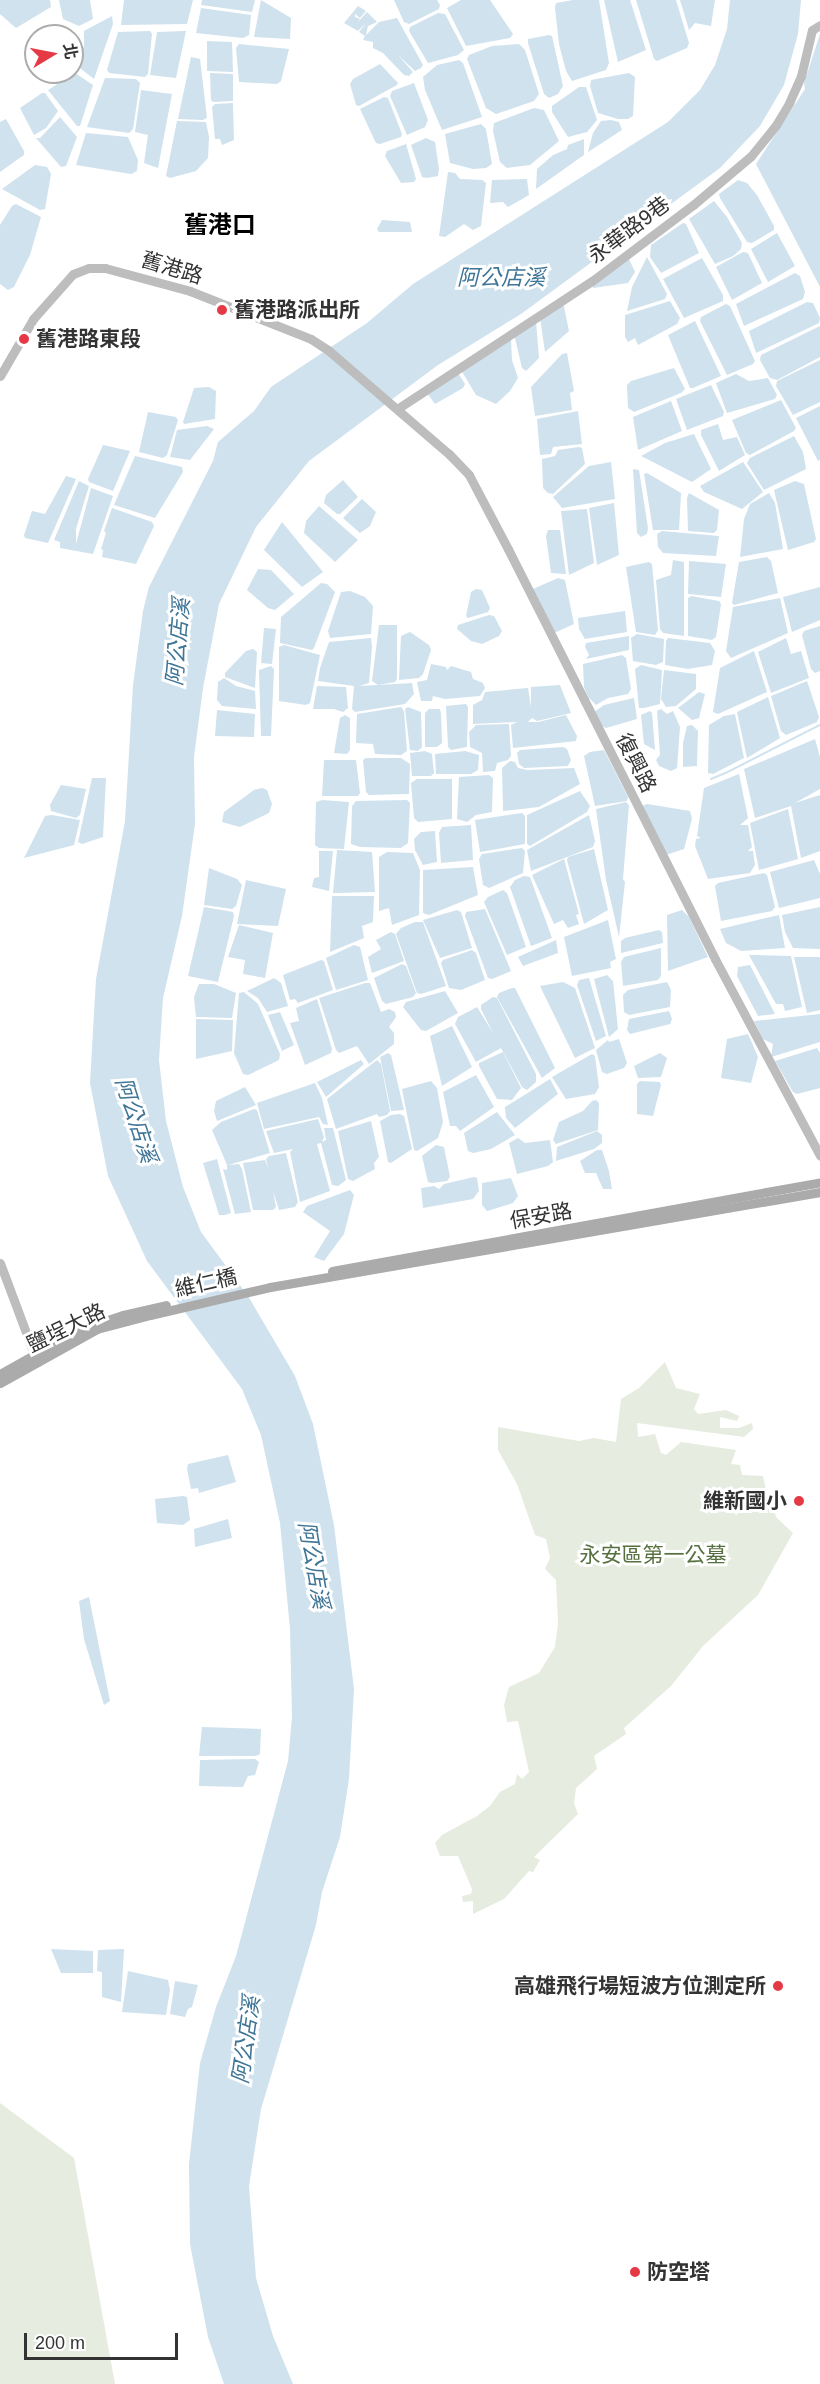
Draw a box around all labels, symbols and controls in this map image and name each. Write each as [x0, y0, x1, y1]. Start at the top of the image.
north arrow [24, 24, 84, 84]
text: 北 [60, 42, 80, 60]
street label: 永華路9巷 [583, 191, 675, 269]
district label: 舊港口 [184, 211, 256, 239]
street label: 舊港路 [138, 247, 206, 289]
water label: 阿公店溪 [457, 265, 545, 291]
place label: 舊港路派出所 [234, 297, 360, 323]
marker: 舊港路派出所 [215, 303, 229, 317]
place label: 舊港路東段 [36, 326, 141, 352]
marker: 舊港路東段 [17, 332, 31, 346]
water label: 阿公店溪 [161, 597, 195, 687]
street label: 復興路 [610, 729, 662, 797]
water label: 阿公店溪 [110, 1074, 162, 1166]
street label: 保安路 [508, 1198, 574, 1234]
street label: 維仁橋 [172, 1264, 240, 1302]
street label: 鹽埕大路 [23, 1298, 109, 1358]
place label: 維新國小 [703, 1488, 787, 1514]
marker: 維新國小 [792, 1494, 806, 1508]
water label: 阿公店溪 [293, 1519, 335, 1611]
park label: 永安區第一公墓 [580, 1542, 726, 1568]
place label: 高雄飛行場短波方位測定所 [514, 1973, 766, 1999]
marker: 高雄飛行場短波方位測定所 [771, 1979, 785, 1993]
water label: 阿公店溪 [227, 1995, 265, 2085]
place label: 防空塔 [647, 2259, 710, 2285]
marker: 防空塔 [628, 2265, 642, 2279]
scale bar [27, 2321, 182, 2359]
text: 200 m [35, 2333, 85, 2353]

